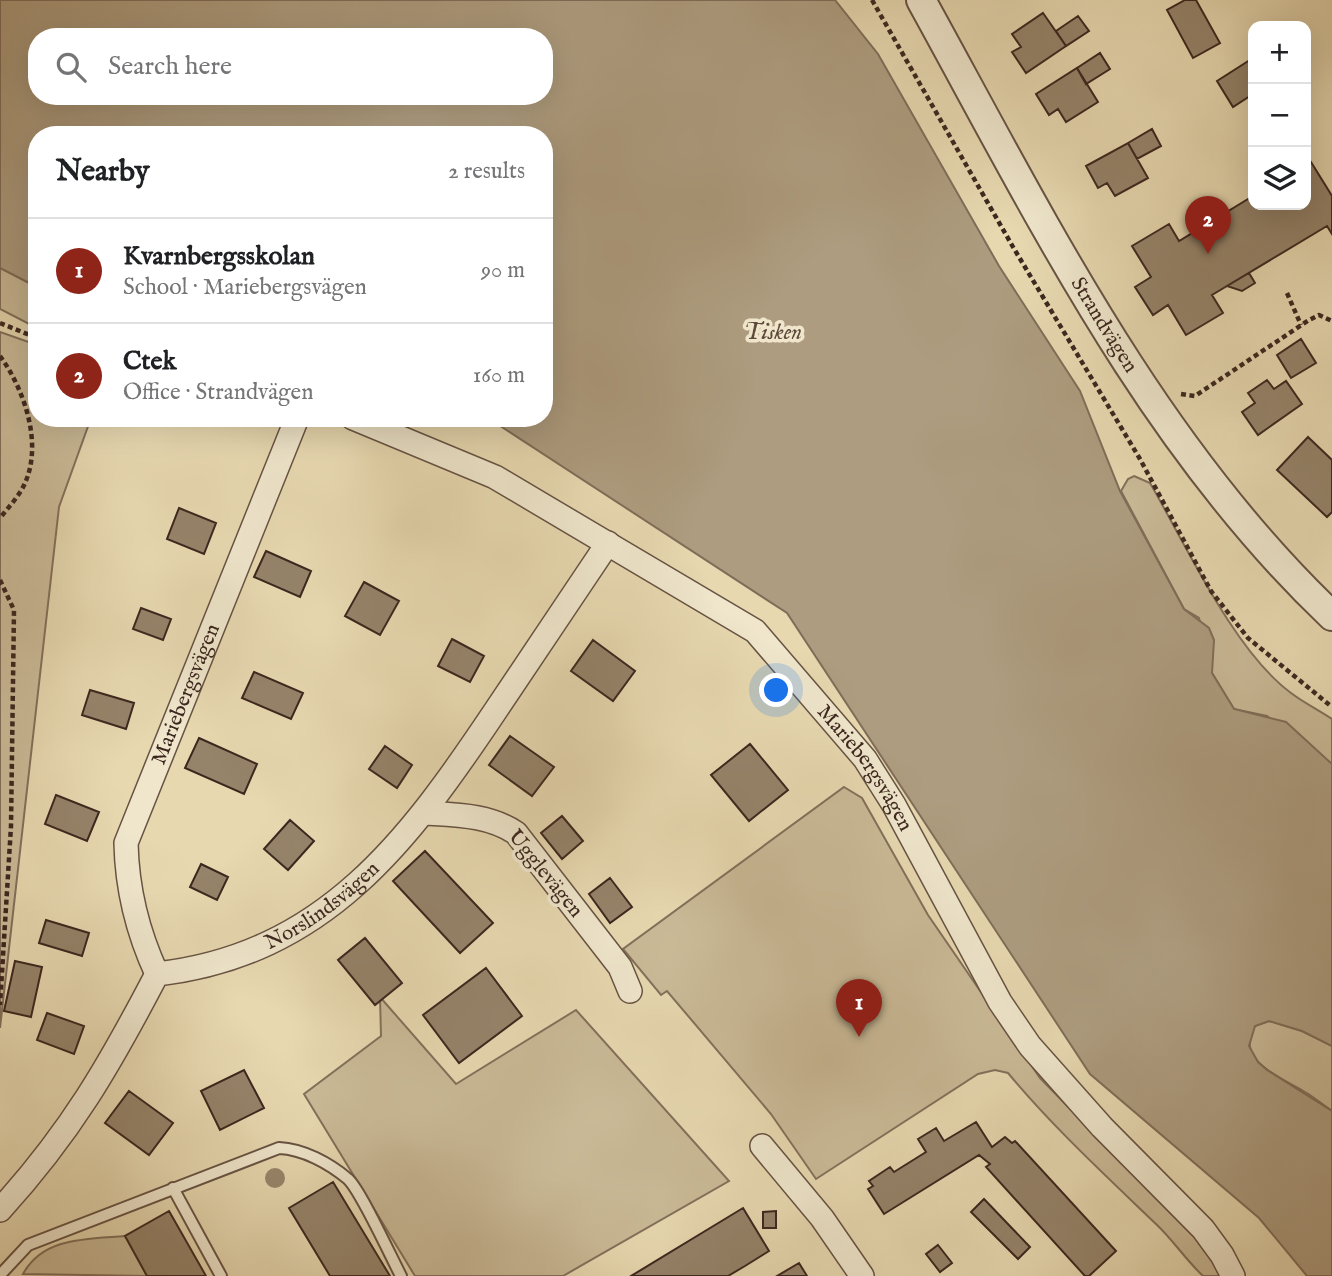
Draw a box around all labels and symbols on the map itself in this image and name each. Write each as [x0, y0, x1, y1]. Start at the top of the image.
pin: 2 [1185, 196, 1231, 254]
street label: Strandvägen [1064, 272, 1144, 378]
water label: Tisken [744, 318, 802, 347]
street label: Mariebergsvägen [145, 620, 226, 769]
your location [759, 673, 793, 707]
street label: Mariebergsvägen [811, 699, 919, 836]
street label: Ugglevägen [501, 824, 589, 924]
street label: Norslindsvägen [260, 856, 385, 956]
pin: 1 [836, 979, 882, 1037]

